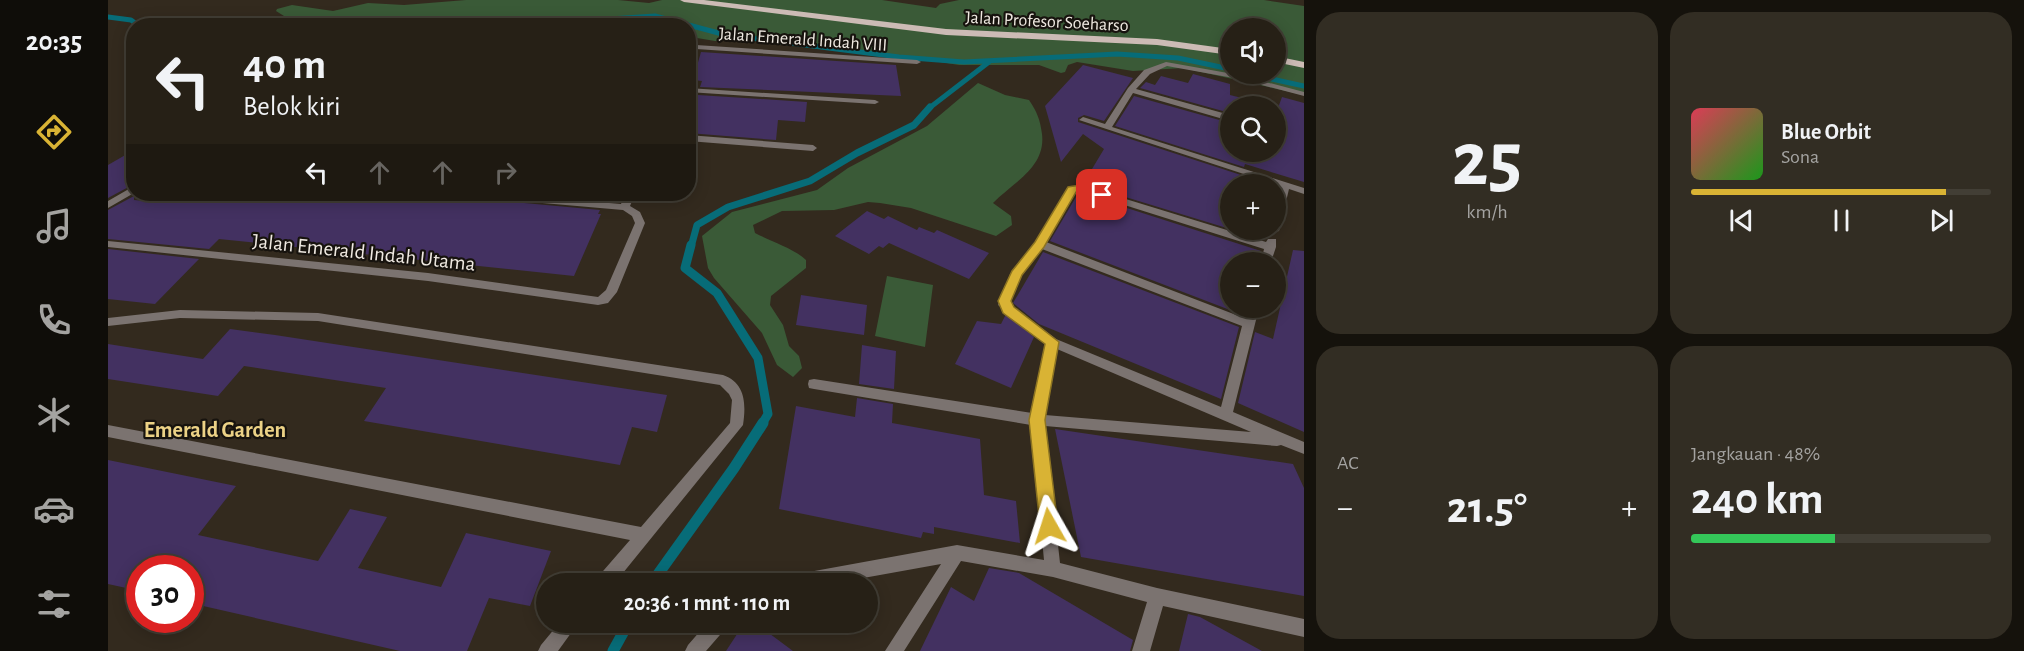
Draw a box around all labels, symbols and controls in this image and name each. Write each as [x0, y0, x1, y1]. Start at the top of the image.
street label: Jalan Profesor Soeharso [965, 9, 1129, 35]
map controls [1220, 18, 1286, 318]
button: sound [1220, 18, 1286, 84]
street label: Jalan Emerald Indah VIII [718, 25, 888, 55]
text: 20:35 [26, 28, 82, 55]
icon: left [144, 42, 222, 120]
text: 40 m [243, 44, 326, 86]
text: Belok kiri [243, 93, 340, 120]
button: search [1220, 96, 1286, 162]
icon: directions [33, 111, 75, 153]
text: Blue Orbit [1781, 121, 1871, 143]
text: 25 [1452, 122, 1522, 200]
text: Sona [1781, 147, 1819, 167]
icon: left [300, 156, 333, 189]
icon: ahead [363, 156, 396, 189]
icon: ahead [426, 156, 459, 189]
icon: right [489, 156, 522, 189]
pin [1076, 169, 1127, 220]
button: + [1220, 174, 1286, 240]
icon: arrive [1085, 178, 1118, 211]
text: km/h [1466, 202, 1508, 222]
icon: previous [1725, 204, 1758, 237]
icon: pause [1825, 204, 1858, 237]
icon: next [1925, 204, 1958, 237]
icon: music [33, 205, 75, 247]
street label: Jalan Emerald Indah Utama [251, 230, 477, 275]
button: − [1220, 252, 1286, 318]
icon: phone [33, 299, 75, 341]
icon: climate [33, 394, 75, 436]
district label: Emerald Garden [144, 419, 286, 441]
text: Jangkauan · 48% [1691, 444, 1820, 464]
text: AC [1337, 453, 1359, 473]
text: 240 km [1691, 477, 1824, 522]
text: 21.5° [1447, 486, 1527, 531]
icon: car [33, 488, 75, 530]
text: − [1337, 492, 1353, 525]
text: + [1621, 492, 1637, 525]
position arrow [1017, 494, 1081, 558]
speed limit sign: 30 [126, 555, 204, 633]
icon: filters [33, 583, 75, 625]
text: 20:36 · 1 mnt · 110 m [624, 592, 790, 614]

